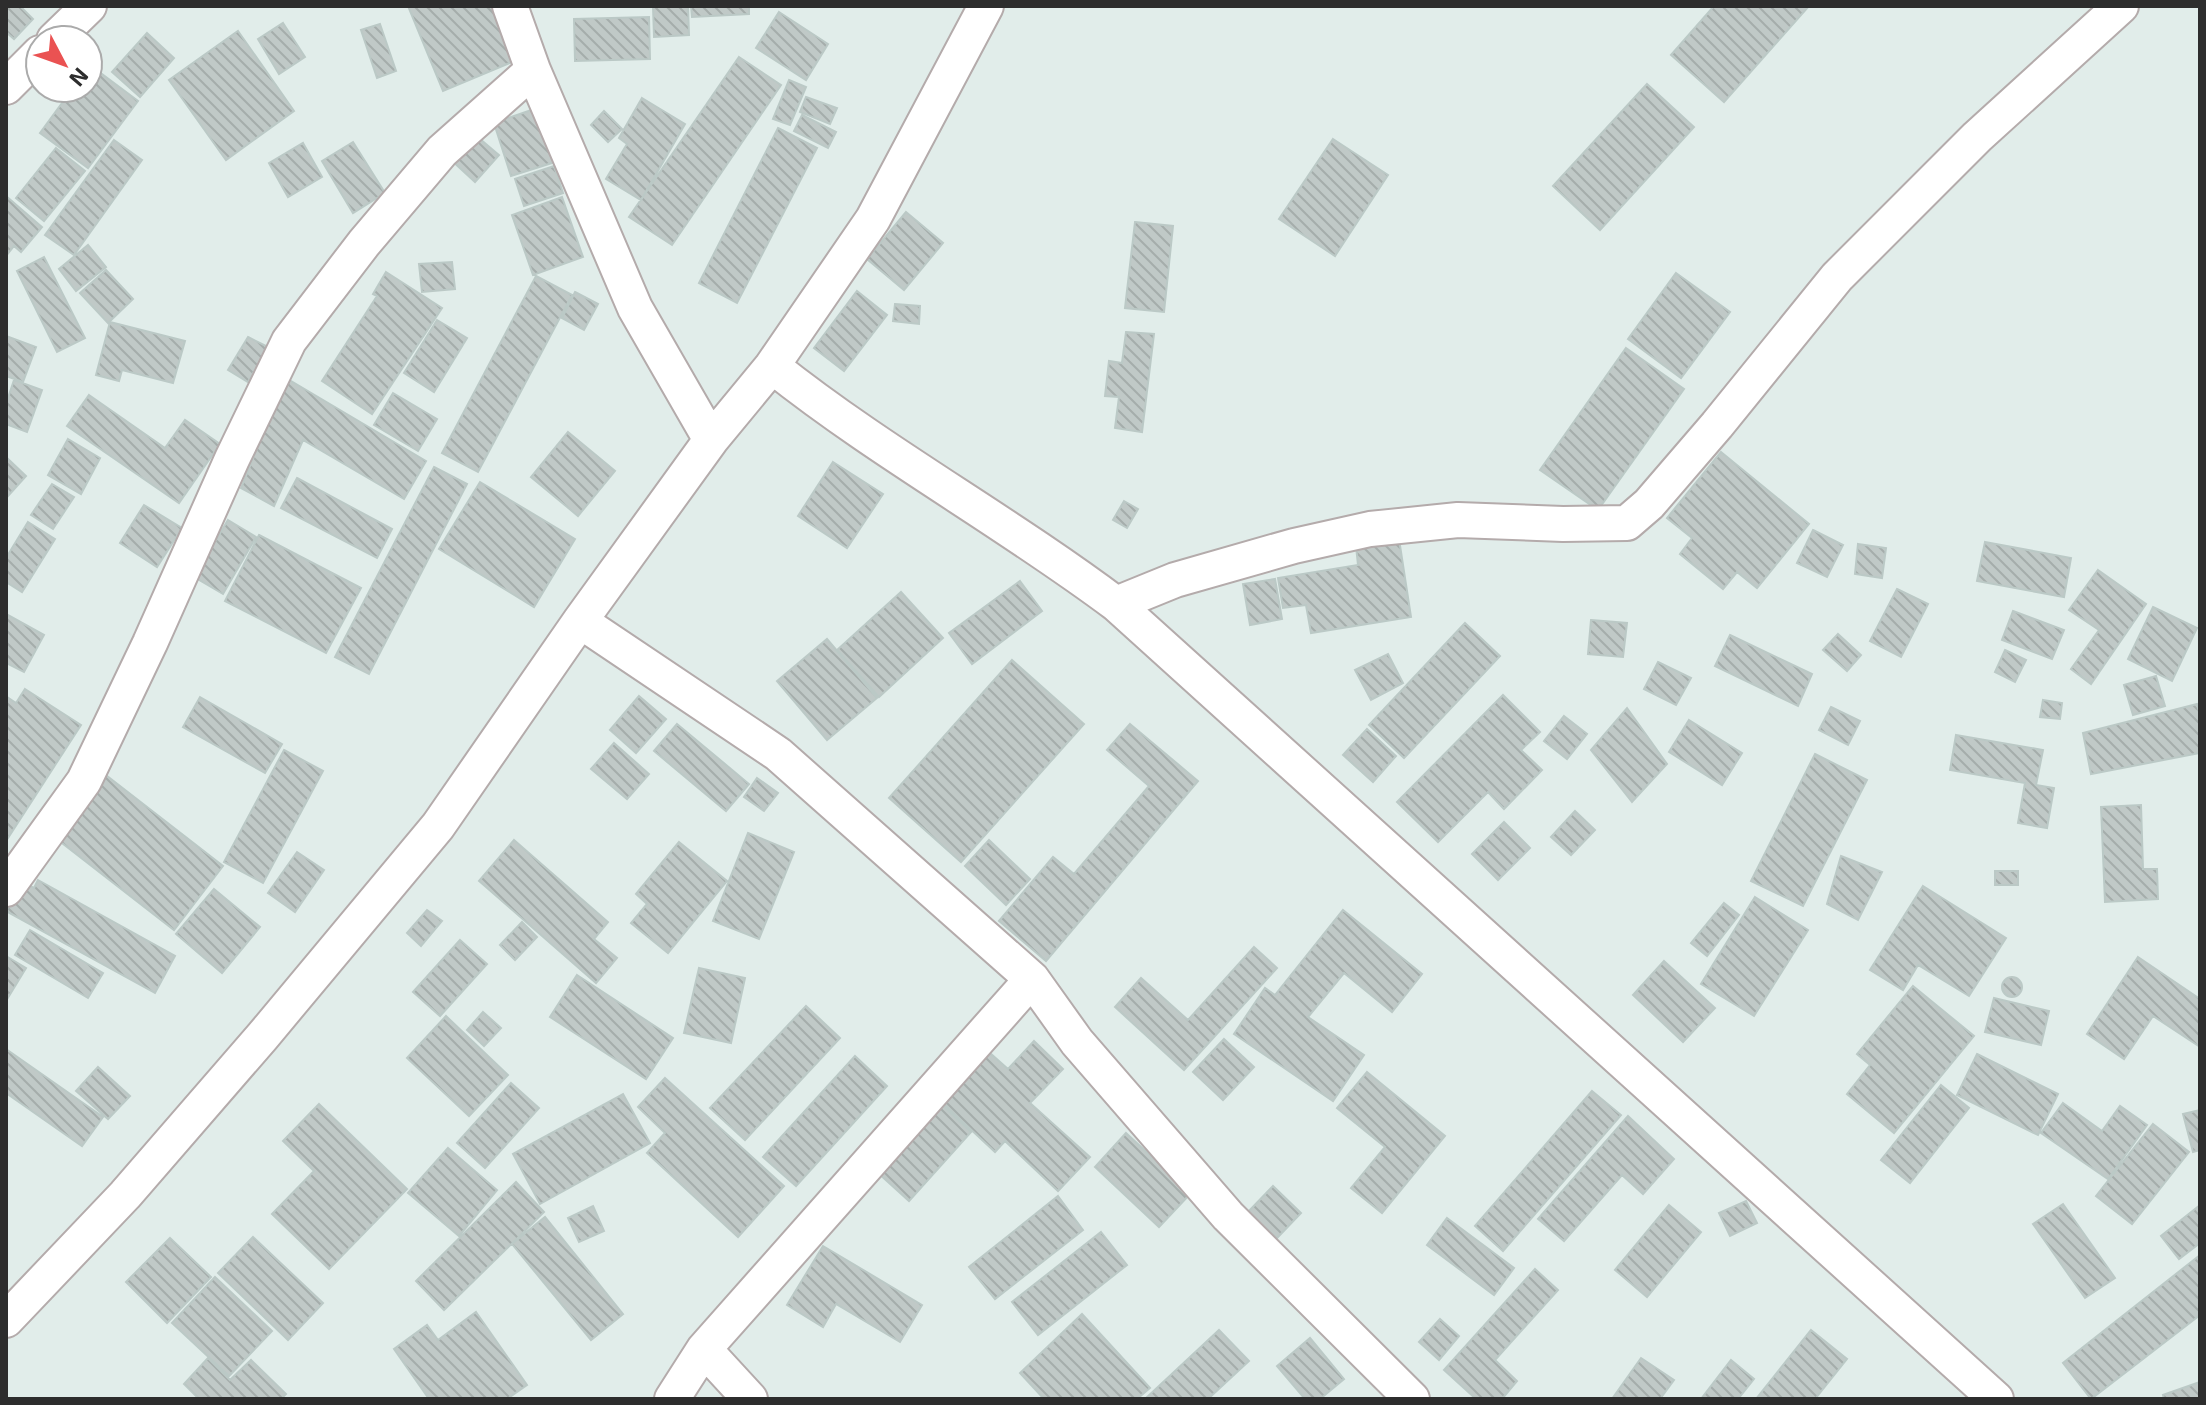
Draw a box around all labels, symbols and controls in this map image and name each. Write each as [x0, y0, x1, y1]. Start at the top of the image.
north arrow [24, 24, 104, 104]
text: N [65, 63, 95, 92]

